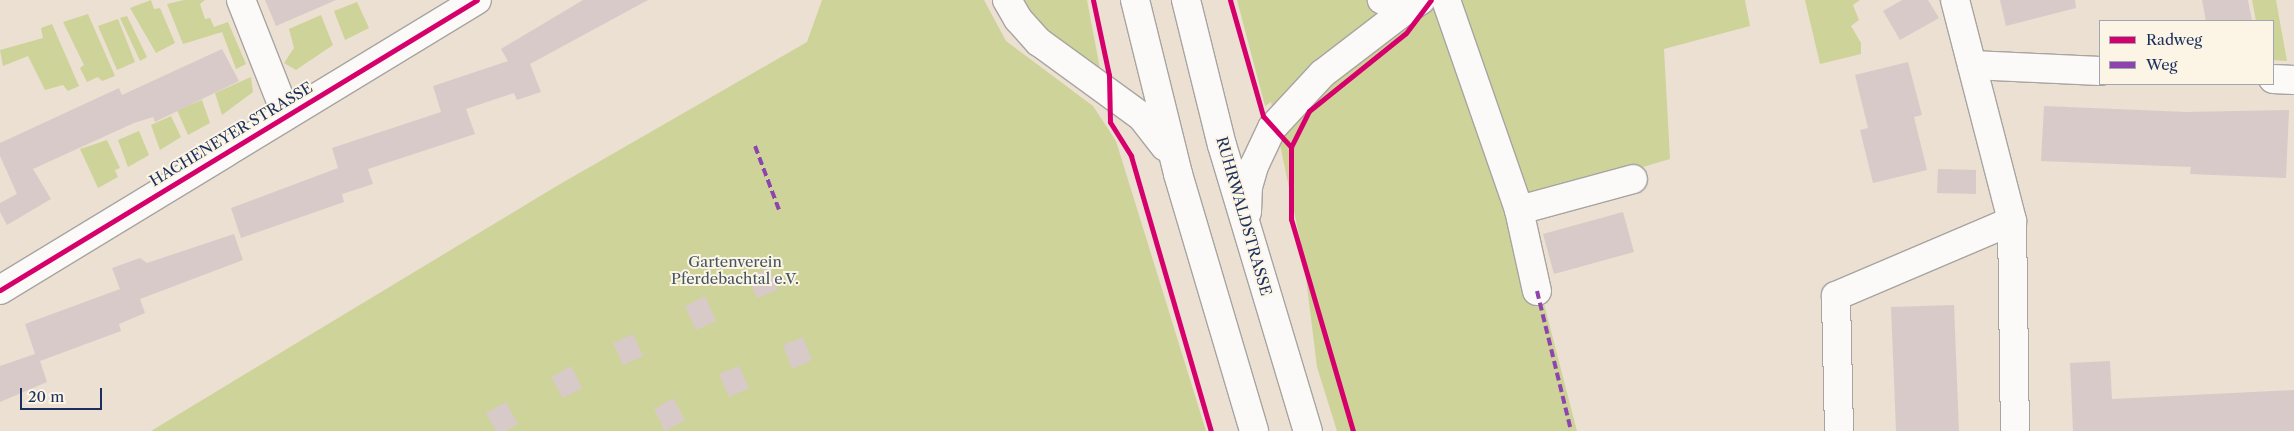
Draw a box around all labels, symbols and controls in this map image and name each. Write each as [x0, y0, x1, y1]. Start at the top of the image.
legend [2099, 20, 2274, 85]
text: Radweg [2146, 30, 2202, 49]
text: Weg [2146, 55, 2177, 74]
street label: HACHENEYER STRASSE [146, 78, 316, 190]
street label: RUHRWALDSTRASSE [1213, 134, 1275, 298]
park label: Gartenverein Pferdebachtal e.V. [671, 252, 799, 287]
scale bar [22, 378, 105, 410]
text: 20 m [28, 387, 64, 406]

